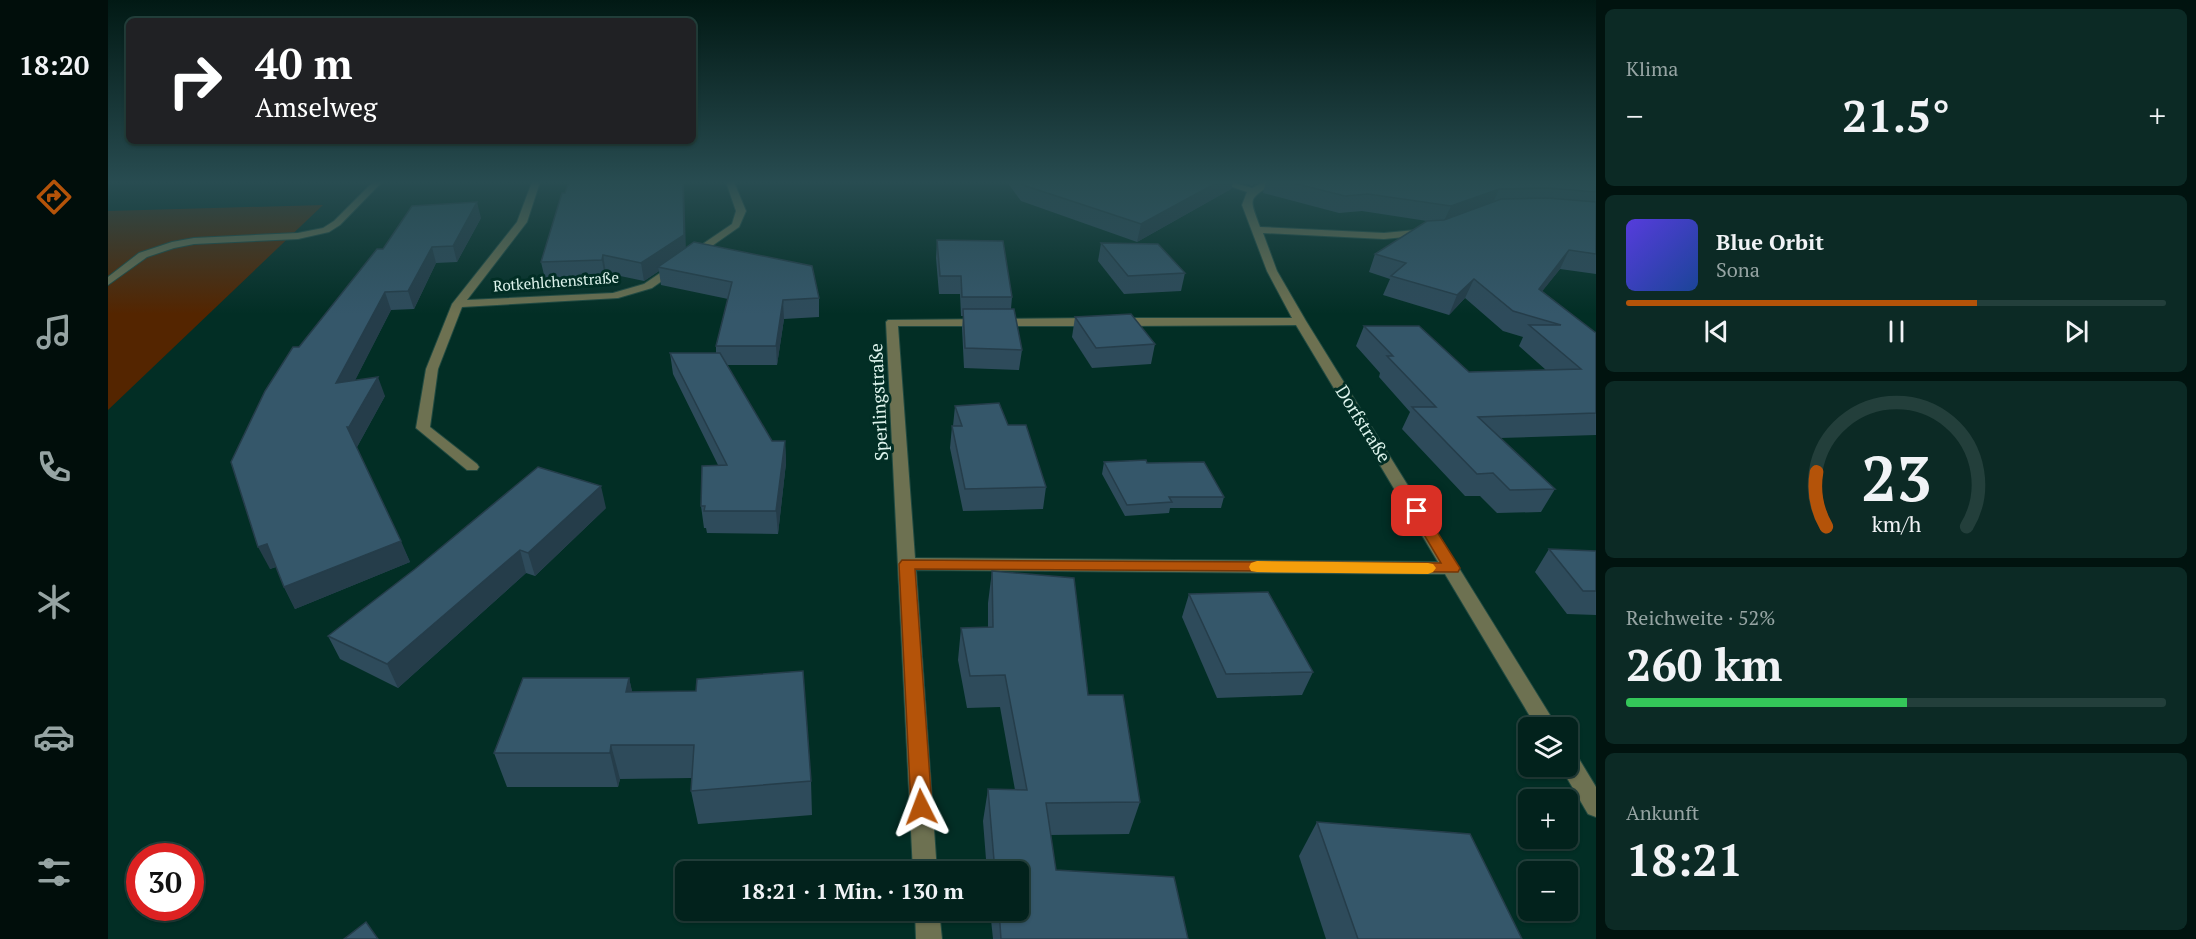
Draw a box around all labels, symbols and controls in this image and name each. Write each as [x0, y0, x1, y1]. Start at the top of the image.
text: 40 m [255, 35, 353, 91]
icon: right [156, 42, 234, 120]
text: 18:20 [19, 47, 89, 83]
text: Klima [1626, 55, 1678, 82]
text: 21.5° [1842, 85, 1950, 145]
text: Amselweg [255, 89, 377, 125]
text: − [1626, 94, 1644, 137]
text: + [2148, 94, 2166, 137]
icon: directions [33, 176, 75, 218]
text: Blue Orbit [1716, 227, 1824, 256]
text: Sona [1716, 256, 1760, 283]
street label: Rotkehlchenstraße [492, 267, 620, 295]
icon: music [33, 311, 75, 353]
icon: previous [1700, 315, 1733, 348]
icon: pause [1880, 315, 1913, 348]
icon: next [2060, 315, 2093, 348]
street label: Sperlingstraße [863, 343, 893, 462]
street label: Dorfstraße [1331, 380, 1397, 467]
text: 23 [1861, 436, 1931, 519]
icon: phone [33, 446, 75, 488]
pin [1391, 485, 1442, 536]
icon: arrive [1400, 494, 1433, 527]
text: km/h [1871, 510, 1921, 538]
icon: climate [33, 581, 75, 623]
text: Reichweite · 52% [1626, 604, 1775, 631]
text: 260 km [1626, 634, 1782, 694]
icon: car [33, 716, 75, 758]
map controls [1518, 717, 1578, 921]
button: layers [1518, 717, 1578, 777]
position arrow [889, 775, 953, 839]
button: + [1518, 789, 1578, 849]
text: Ankunft [1626, 799, 1699, 826]
text: 18:21 [1626, 829, 1743, 889]
speed limit sign: 30 [126, 843, 204, 921]
icon: filters [33, 851, 75, 893]
button: − [1518, 861, 1578, 921]
text: 18:21 · 1 Min. · 130 m [740, 876, 964, 905]

